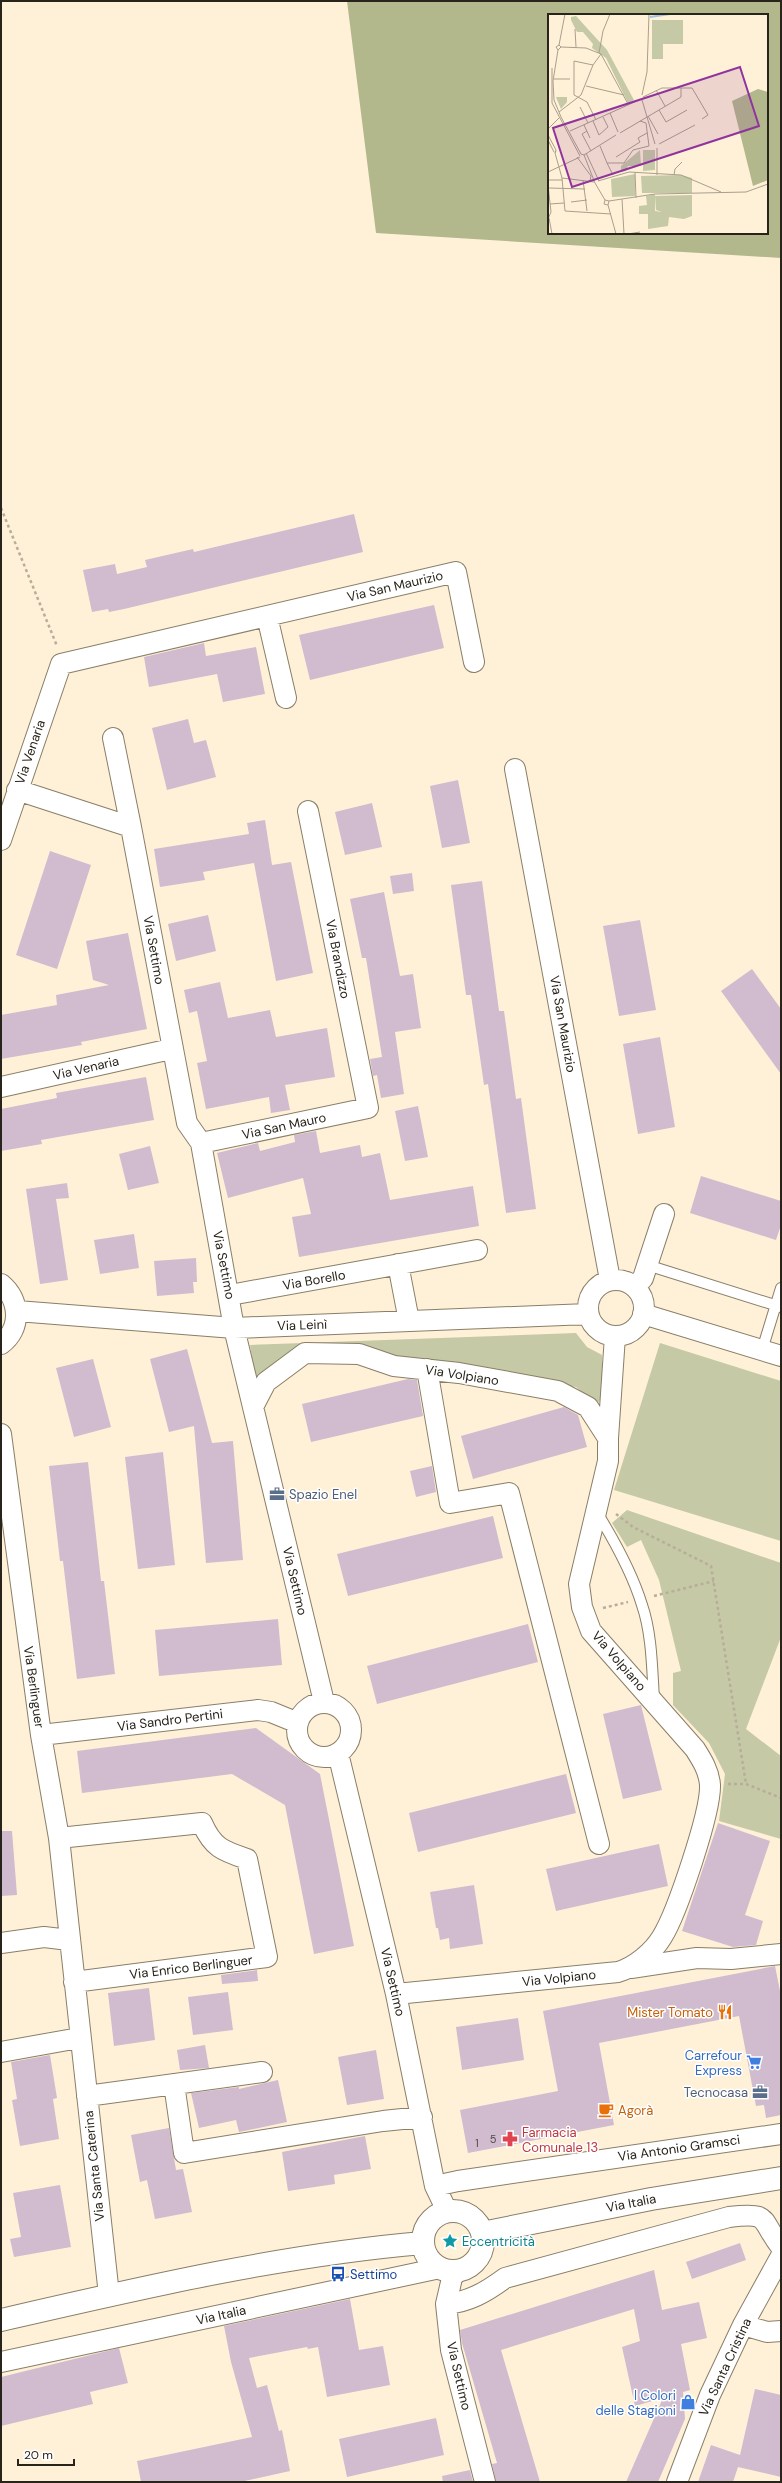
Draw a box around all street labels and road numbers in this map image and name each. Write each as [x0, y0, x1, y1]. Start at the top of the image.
street label: Via San Maurizio [345, 567, 445, 605]
street label: Via Venaria [11, 717, 49, 787]
street label: Via Settimo [140, 914, 168, 986]
street label: Via Brandizzo [322, 918, 354, 1000]
street label: Via San Maurizio [546, 974, 580, 1074]
street label: Via Venaria [51, 1052, 121, 1084]
street label: Via San Mauro [240, 1109, 328, 1143]
street label: Via Settimo [209, 1229, 239, 1301]
street label: Via Borello [281, 1266, 347, 1294]
street label: Via Leinì [277, 1316, 327, 1334]
street label: Via Volpiano [424, 1361, 500, 1389]
street label: Via Settimo [279, 1545, 311, 1617]
street label: Via Volpiano [588, 1627, 650, 1695]
street label: Via Berlinguer [20, 1645, 48, 1729]
street label: Via Sandro Pertini [116, 1705, 224, 1735]
street label: Via Settimo [377, 1946, 409, 2018]
street label: Via Enrico Berlinguer [128, 1951, 254, 1983]
street label: Via Volpiano [521, 1966, 597, 1990]
street label: Via Santa Caterina [80, 2110, 108, 2222]
street label: Via Antonio Gramsci [617, 2131, 741, 2165]
street label: Via Italia [605, 2190, 657, 2216]
street label: Via Italia [194, 2301, 248, 2329]
street label: Via Santa Cristina [695, 2315, 755, 2419]
street label: Via Settimo [443, 2340, 475, 2412]

